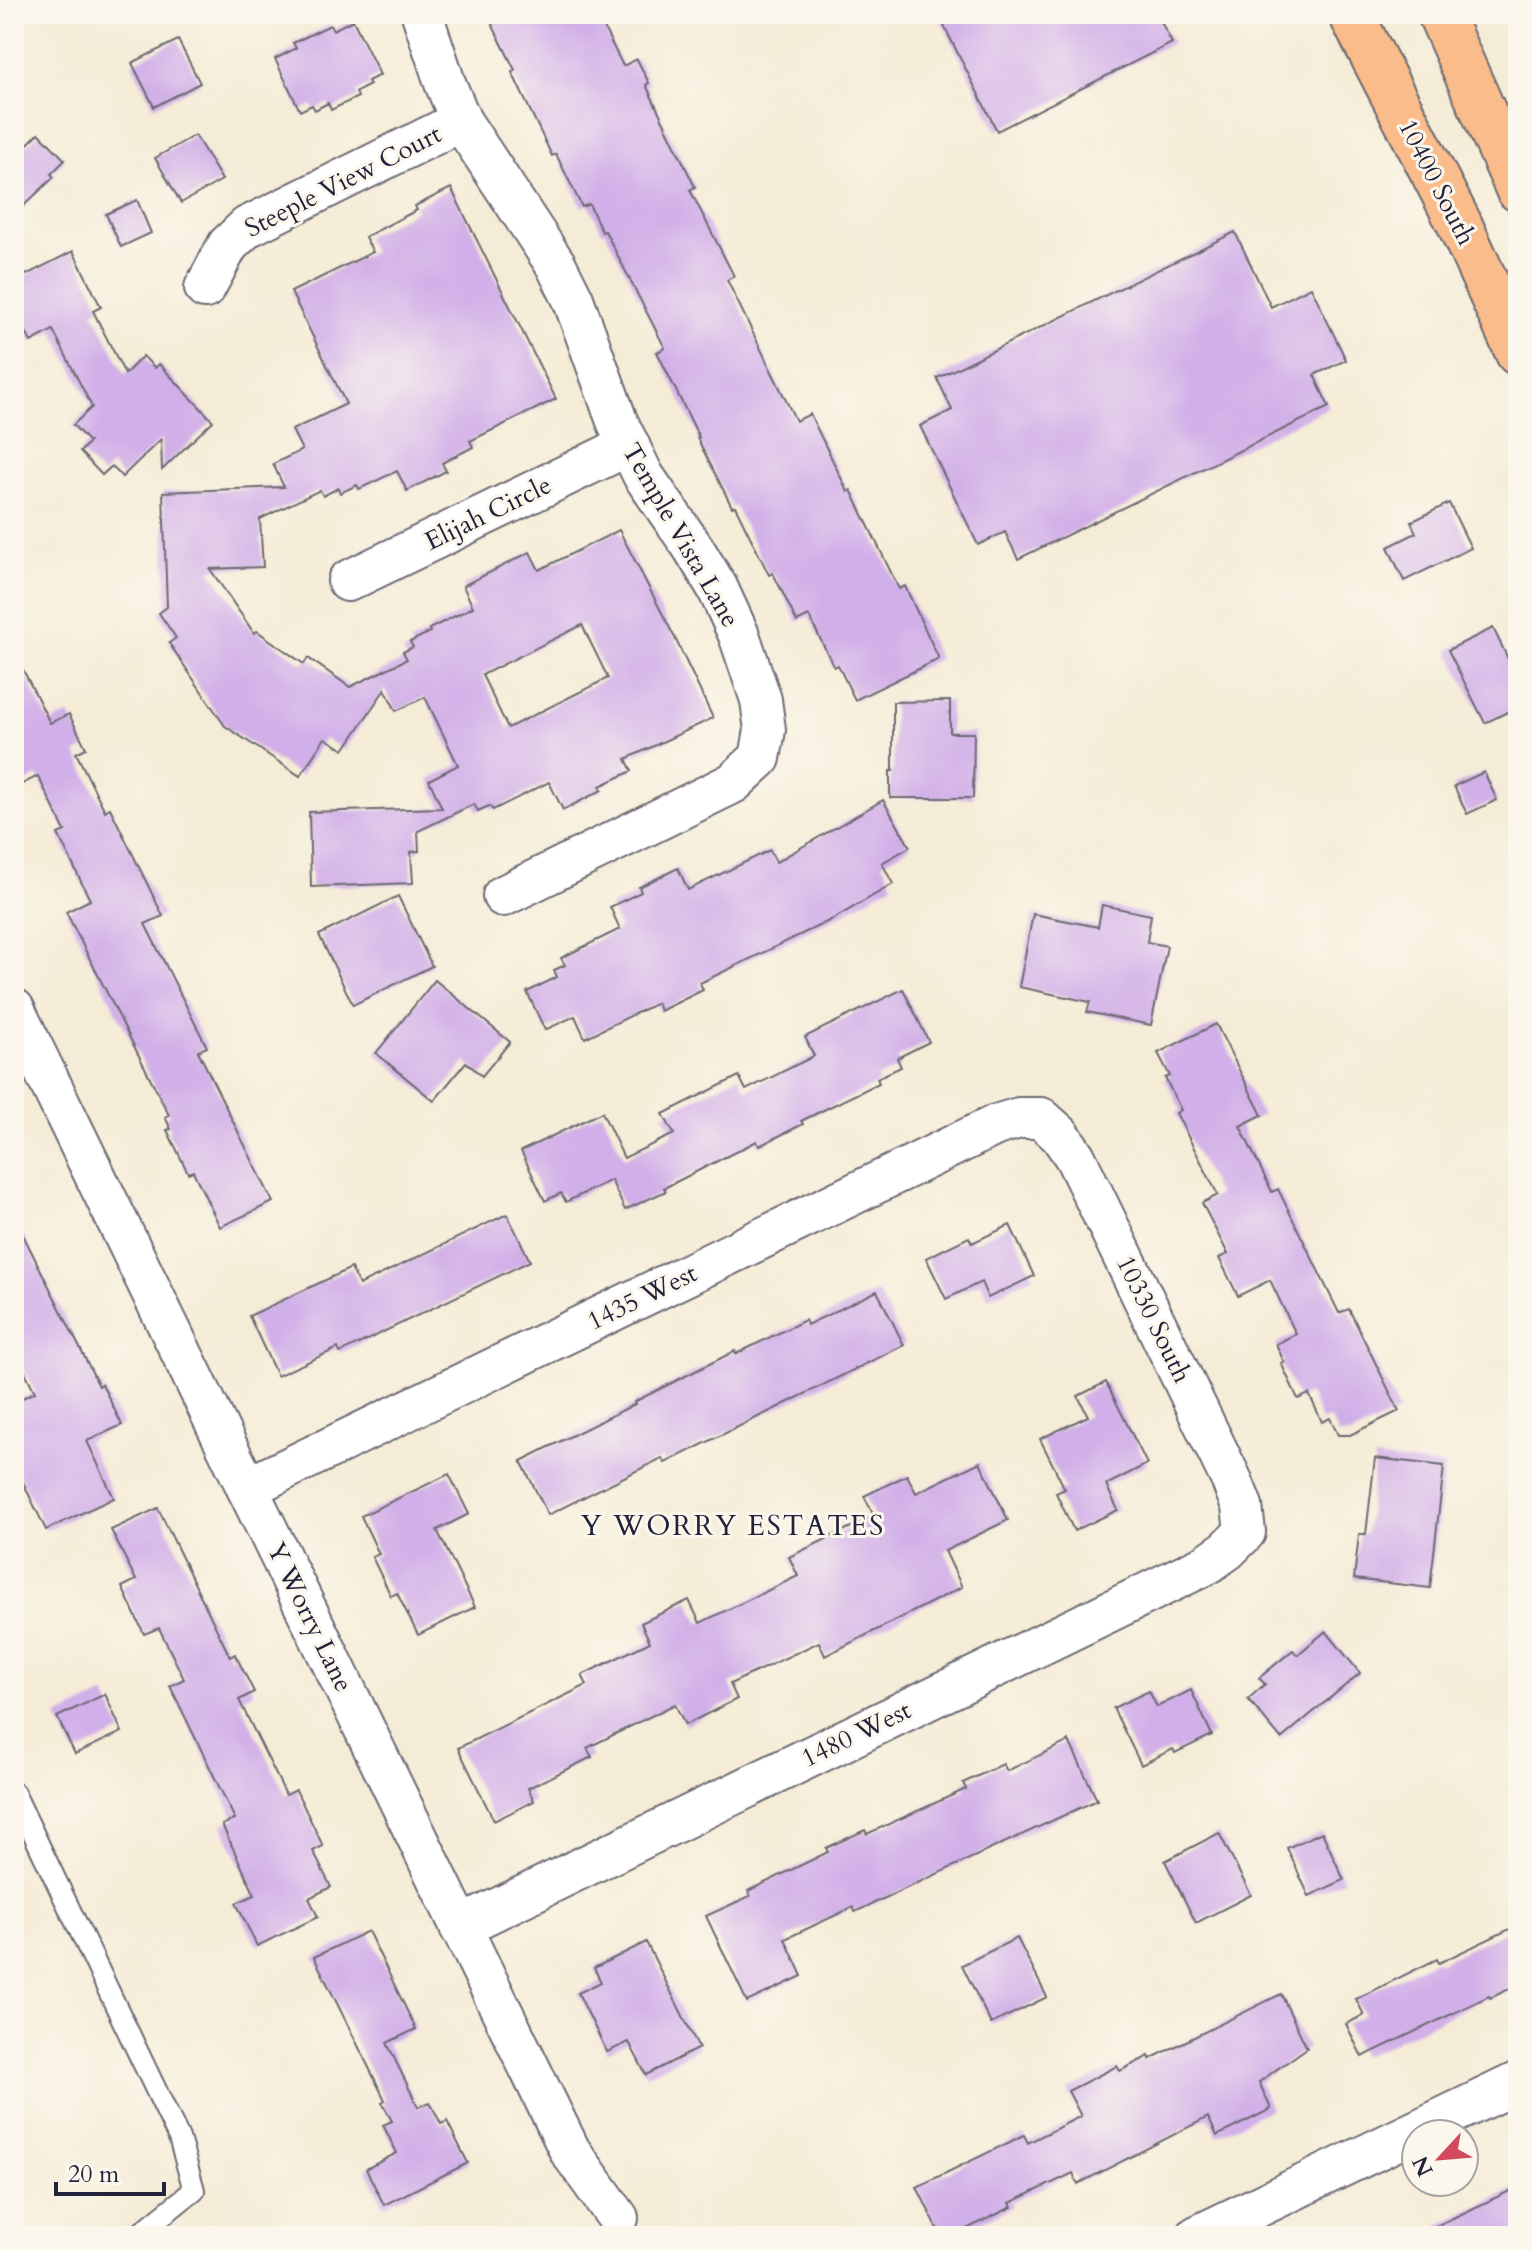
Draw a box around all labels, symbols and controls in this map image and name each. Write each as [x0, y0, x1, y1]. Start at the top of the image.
street label: 10400 South [1390, 113, 1484, 251]
street label: Steeple View Court [239, 116, 447, 246]
street label: Temple Vista Lane [614, 437, 748, 633]
street label: Elijah Circle [419, 467, 557, 559]
street label: 10330 South [1108, 1250, 1200, 1388]
street label: 1435 West [581, 1255, 703, 1339]
district label: Y WORRY ESTATES [581, 1507, 885, 1545]
street label: Y Worry Lane [259, 1536, 361, 1698]
street label: 1480 West [795, 1692, 917, 1776]
north arrow [1400, 2118, 1480, 2198]
scale bar [56, 2146, 164, 2196]
text: N [1405, 2151, 1441, 2181]
text: 20 m [68, 2158, 120, 2191]

